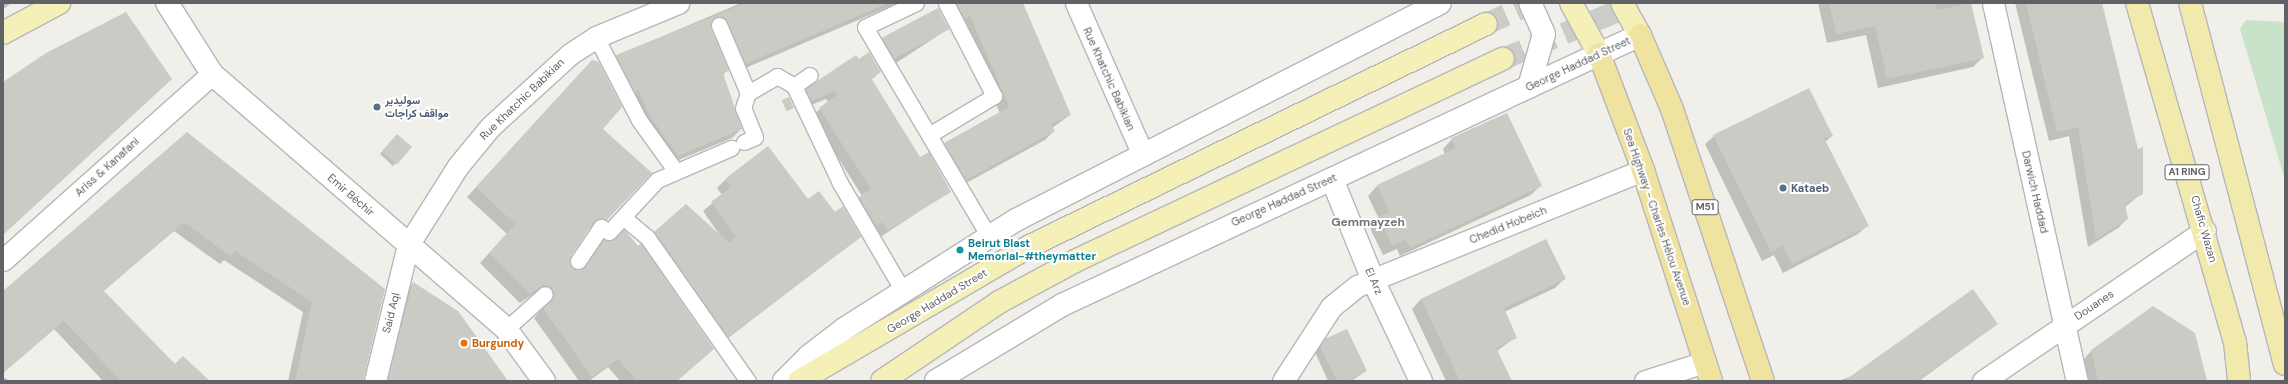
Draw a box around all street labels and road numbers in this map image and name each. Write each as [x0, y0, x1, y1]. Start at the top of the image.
street label: Rue Khatchic Babikian [1080, 25, 1138, 133]
street label: George Haddad Street [1523, 34, 1633, 94]
street label: Rue Khatchic Babikian [477, 55, 567, 143]
street label: Sea Highway - Charles Hélou Avenue [1620, 127, 1694, 307]
street label: Ariss & Kanafani [72, 135, 142, 199]
street label: Darwich Haddad [2019, 149, 2051, 235]
road number: A1 RING [2164, 164, 2210, 180]
street label: Emir Béchir [325, 171, 377, 219]
street label: George Haddad Street [1229, 171, 1339, 229]
street label: Chafic Wazan [2188, 194, 2220, 264]
road number: M51 [1691, 199, 1719, 215]
street label: Chedid Hobeich [1467, 203, 1549, 247]
street label: George Haddad Street [885, 266, 989, 336]
street label: El Arz [1362, 266, 1386, 296]
street label: Douanes [2072, 287, 2116, 323]
street label: Said Aql [380, 291, 402, 335]

